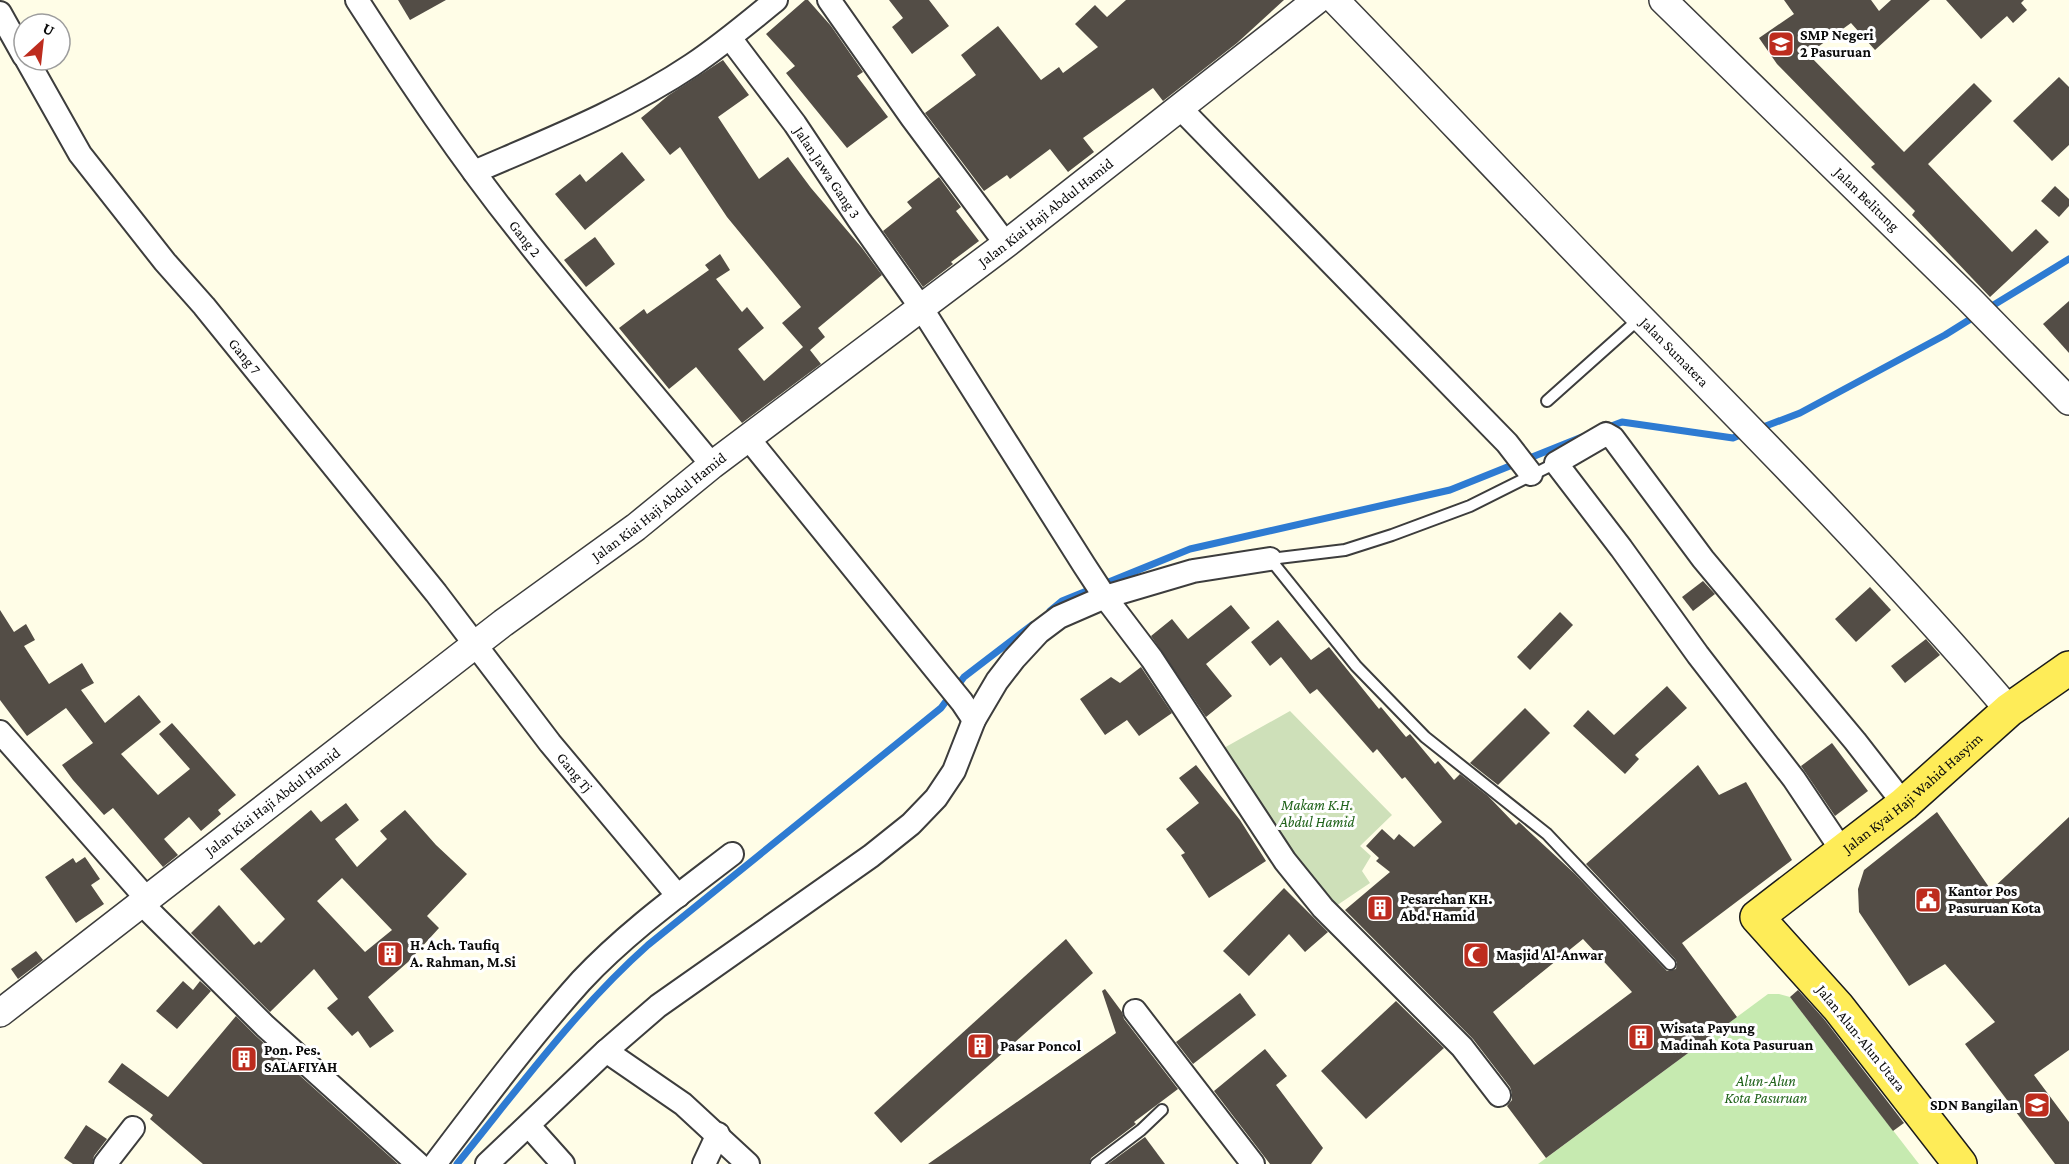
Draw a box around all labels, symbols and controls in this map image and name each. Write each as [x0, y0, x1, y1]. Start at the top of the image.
north arrow [12, 12, 72, 72]
text: U [40, 19, 57, 39]
place label: SMP Negeri 2 Pasuruan [1800, 27, 1874, 60]
school or university icon: SMP Negeri 2 Pasuruan [1766, 29, 1796, 59]
street label: Jalan Jawa Gang 3 [789, 122, 864, 221]
street label: Jalan Kiai Haji Abdul Hamid [974, 155, 1116, 272]
street label: Jalan Belitung [1829, 163, 1903, 235]
street label: Gang 2 [506, 217, 544, 260]
street label: Jalan Sumatera [1635, 313, 1712, 390]
street label: Gang 7 [225, 335, 264, 378]
street label: Jalan Kiai Haji Abdul Hamid [587, 449, 729, 566]
street label: Jalan Kyai Haji Wahid Hasyim [1838, 730, 1986, 858]
street label: Jalan Kiai Haji Abdul Hamid [201, 744, 343, 861]
street label: Gang Tj [554, 750, 596, 796]
park label: Makam K.H. Abdul Hamid [1278, 797, 1356, 830]
place label: Kantor Pos Pasuruan Kota [1948, 883, 2042, 916]
public building icon: Kantor Pos Pasuruan Kota [1913, 885, 1943, 915]
place label: Pesarehan KH. Abd. Hamid [1399, 891, 1492, 924]
building icon: Pesarehan KH. Abd. Hamid [1365, 893, 1395, 923]
place label: H. Ach. Taufiq A. Rahman, M.Si [409, 937, 517, 970]
building icon: H. Ach. Taufiq A. Rahman, M.Si [375, 939, 405, 969]
mosque icon: Masjid Al-Anwar [1461, 940, 1491, 970]
place label: Masjid Al-Anwar [1496, 947, 1604, 964]
street label: Jalan Alun-Alun Utara [1811, 980, 1909, 1095]
place label: Wisata Payung Madinah Kota Pasuruan [1659, 1020, 1814, 1053]
building icon: Wisata Payung Madinah Kota Pasuruan [1626, 1022, 1656, 1052]
building icon: Pasar Poncol [965, 1031, 995, 1061]
place label: Pasar Poncol [1000, 1038, 1082, 1054]
place label: Pon. Pes. SALAFIYAH [264, 1042, 337, 1075]
building icon: Pon. Pes. SALAFIYAH [229, 1044, 259, 1074]
park label: Alun-Alun Kota Pasuruan [1725, 1073, 1808, 1106]
school or university icon: SDN Bangilan [2022, 1090, 2052, 1120]
place label: SDN Bangilan [1930, 1097, 2018, 1113]

